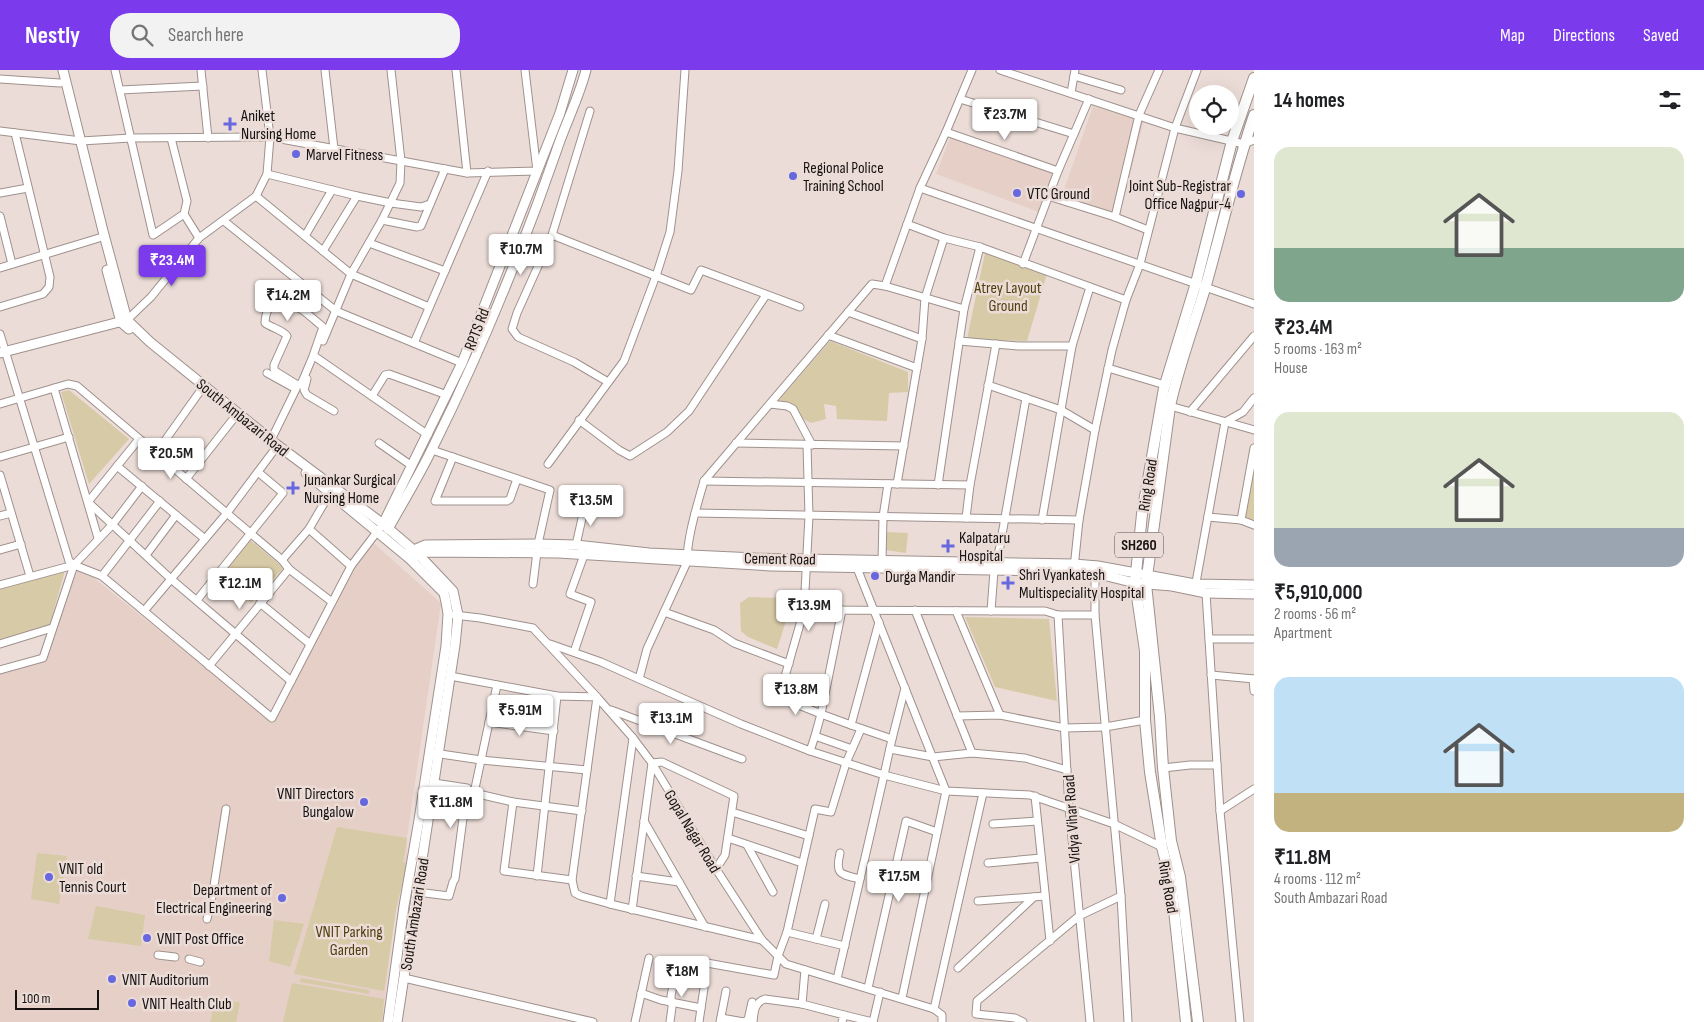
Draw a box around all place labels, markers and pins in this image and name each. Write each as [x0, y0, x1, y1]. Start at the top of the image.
pin: ₹23.7M [964, 98, 1046, 141]
place label: Aniket Nursing Home [240, 107, 316, 144]
marker: Aniket Nursing Home [223, 117, 237, 131]
place label: Marvel Fitness [306, 146, 383, 165]
marker: Marvel Fitness [290, 148, 302, 160]
place label: Regional Police Training School [803, 159, 884, 196]
marker: Regional Police Training School [787, 170, 799, 182]
place label: Joint Sub-Registrar Office Nagpur-4 [1128, 177, 1231, 214]
place label: VTC Ground [1027, 185, 1090, 204]
marker: VTC Ground [1011, 187, 1023, 199]
marker: Joint Sub-Registrar Office Nagpur-4 [1235, 188, 1247, 200]
pin: ₹10.7M [480, 234, 562, 276]
pin: ₹23.4M [131, 244, 213, 287]
pin: ₹14.2M [247, 280, 329, 322]
pin: ₹20.5M [130, 438, 212, 480]
place label: Junankar Surgical Nursing Home [303, 471, 396, 508]
marker: Junankar Surgical Nursing Home [286, 481, 300, 495]
pin: ₹13.5M [550, 484, 632, 527]
place label: Kalpataru Hospital [959, 529, 1010, 566]
marker: Kalpataru Hospital [941, 539, 955, 553]
place label: Shri Vyankatesh Multispeciality Hospital [1019, 566, 1144, 603]
pin: ₹12.1M [199, 568, 281, 610]
place label: Durga Mandir [885, 568, 956, 587]
marker: Durga Mandir [869, 570, 881, 582]
marker: Shri Vyankatesh Multispeciality Hospital [1001, 576, 1015, 590]
pin: ₹13.9M [768, 590, 850, 632]
pin: ₹13.8M [755, 674, 837, 716]
pin: ₹5.91M [479, 694, 561, 737]
pin: ₹13.1M [630, 702, 712, 745]
place label: VNIT Directors Bungalow [277, 785, 354, 822]
pin: ₹11.8M [410, 786, 492, 829]
marker: VNIT Directors Bungalow [358, 796, 370, 808]
place label: VNIT old Tennis Court [59, 860, 127, 897]
pin: ₹17.5M [858, 860, 940, 903]
marker: VNIT old Tennis Court [43, 871, 55, 883]
place label: Department of Electrical Engineering [156, 881, 272, 918]
marker: Department of Electrical Engineering [276, 892, 288, 904]
place label: VNIT Post Office [157, 930, 244, 949]
marker: VNIT Post Office [141, 932, 153, 944]
pin: ₹18M [652, 956, 712, 998]
place label: VNIT Auditorium [122, 971, 209, 990]
marker: VNIT Auditorium [106, 973, 118, 985]
place label: VNIT Health Club [142, 995, 232, 1014]
marker: VNIT Health Club [126, 997, 138, 1009]

